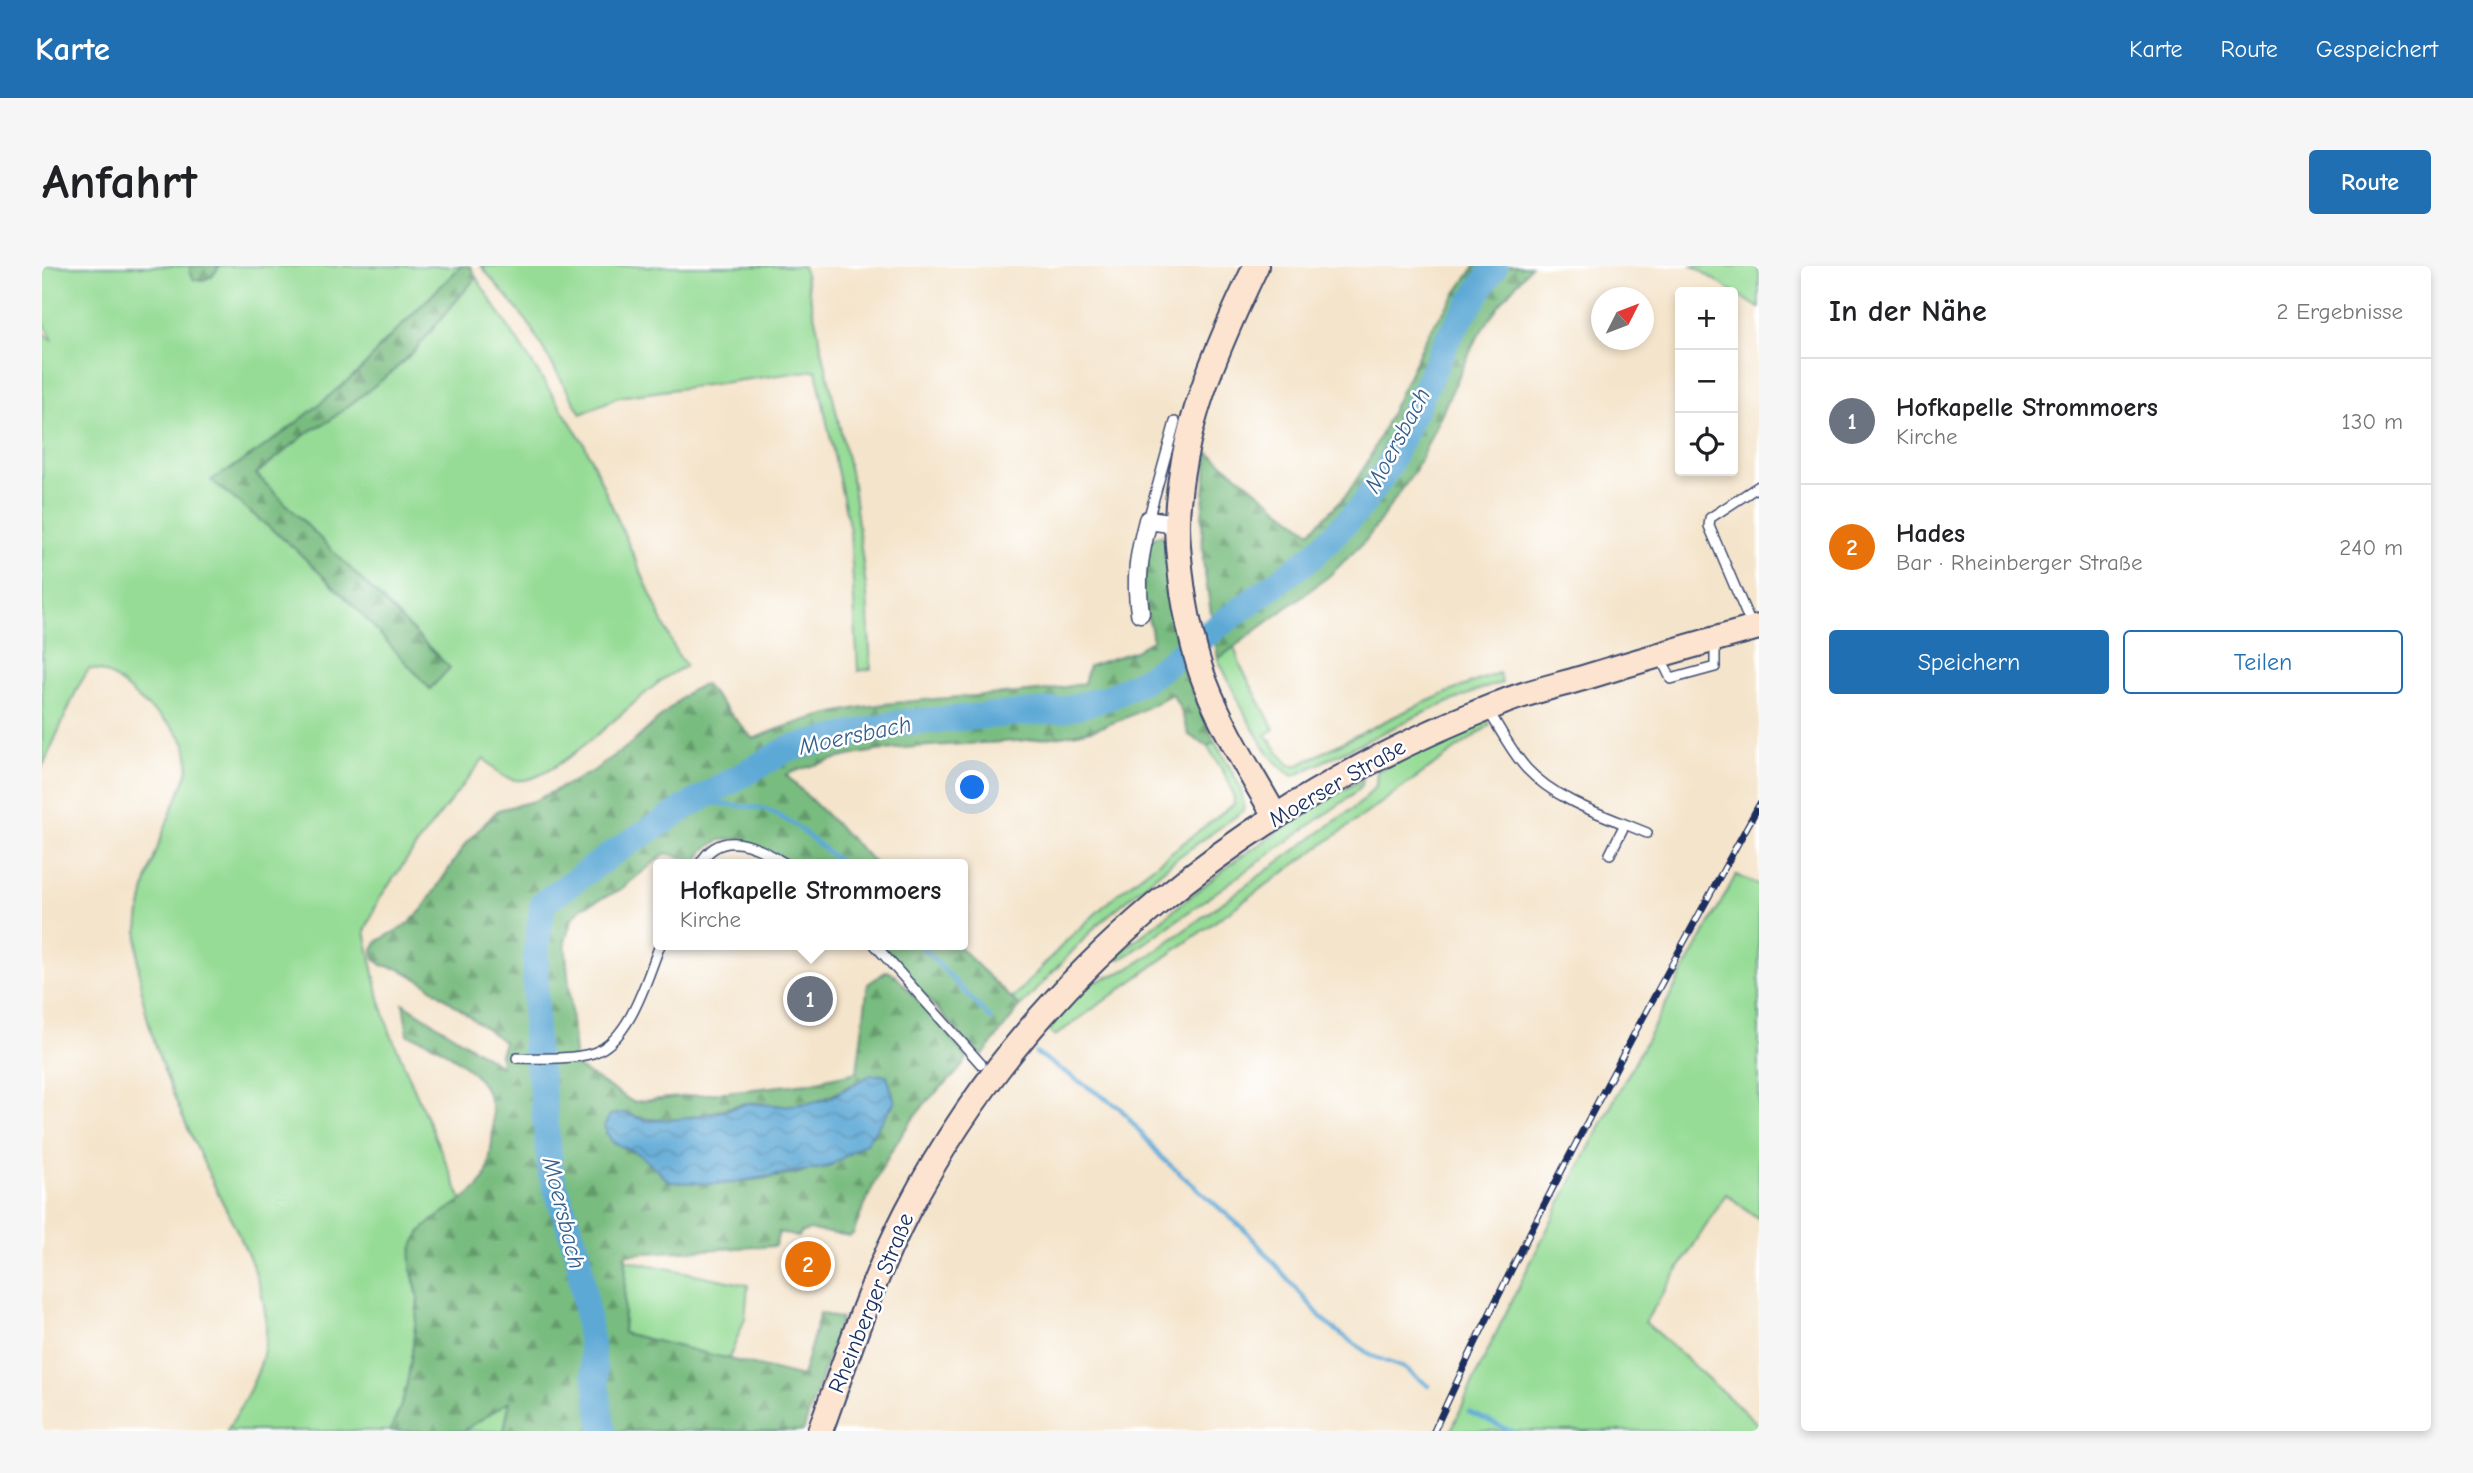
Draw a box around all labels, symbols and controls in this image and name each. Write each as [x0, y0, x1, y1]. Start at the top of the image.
text: Karte [35, 30, 110, 68]
text: Karte [2129, 35, 2183, 63]
text: Route [2221, 35, 2278, 63]
text: Gespeichert [2316, 35, 2438, 63]
button: Route [2309, 150, 2431, 214]
text: Anfahrt [42, 154, 197, 210]
north arrow [1591, 287, 1654, 350]
map controls [1675, 287, 1738, 476]
button: + [1675, 287, 1738, 350]
text: In der Nähe [1829, 294, 1987, 329]
text: 2 Ergebnisse [2276, 298, 2403, 325]
button: − [1675, 350, 1738, 413]
water label: Moersbach [1357, 383, 1436, 498]
text: Hofkapelle Strommoers [1896, 393, 2158, 423]
text: 1 [1847, 408, 1857, 435]
text: 130 m [2342, 408, 2403, 435]
button: locate [1675, 413, 1738, 476]
text: Kirche [1896, 423, 1957, 450]
text: Hades [1896, 519, 1965, 549]
text: 2 [1846, 534, 1858, 561]
text: 240 m [2339, 534, 2403, 561]
text: Bar · Rheinberger Straße [1896, 549, 2142, 576]
button: Speichern [1829, 630, 2109, 694]
button: Teilen [2123, 630, 2403, 694]
water label: Moersbach [795, 709, 914, 761]
street label: Moerser Straße [1264, 733, 1410, 833]
your location [955, 770, 989, 804]
popup [653, 859, 968, 950]
text: Hofkapelle Strommoers [680, 876, 941, 906]
text: Kirche [680, 906, 741, 933]
pin: 1 [787, 973, 833, 1025]
water label: Moersbach [536, 1153, 591, 1272]
street label: Rheinberger Straße [823, 1209, 919, 1397]
pin: 2 [785, 1238, 831, 1290]

